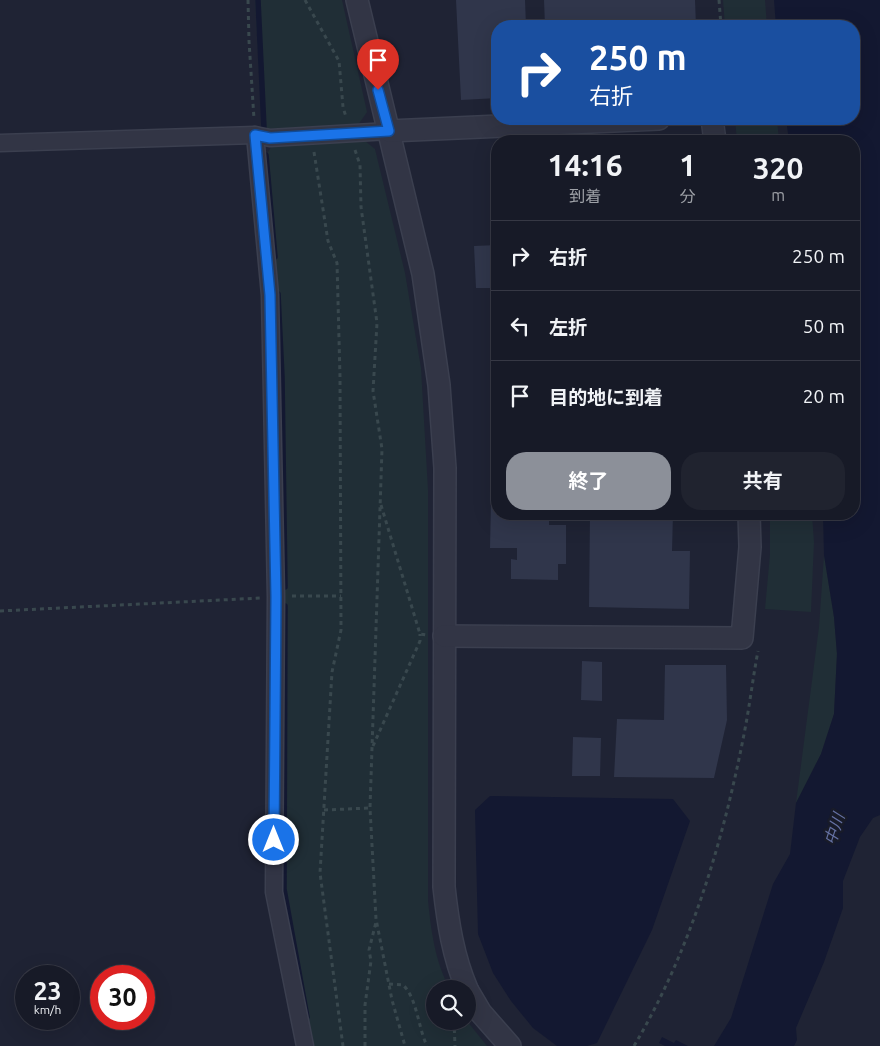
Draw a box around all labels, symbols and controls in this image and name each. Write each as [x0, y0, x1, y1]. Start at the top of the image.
text: 250 m [589, 37, 687, 77]
pin [357, 39, 399, 90]
icon: right [506, 40, 571, 105]
icon: arrive [364, 46, 392, 74]
text: 右折 [589, 83, 633, 108]
text: 14:16 [548, 148, 623, 182]
text: 1 [679, 148, 696, 182]
text: 320 [753, 151, 803, 185]
text: m [771, 186, 785, 204]
text: 到着 [569, 187, 601, 205]
text: 分 [680, 187, 696, 205]
icon: right [506, 242, 534, 270]
text: 250 m [792, 245, 845, 267]
text: 右折 [549, 246, 587, 268]
icon: left [506, 312, 534, 340]
text: 50 m [803, 315, 845, 337]
text: 左折 [549, 316, 587, 338]
icon: arrive [506, 382, 534, 410]
text: 20 m [803, 385, 845, 407]
text: 目的地に到着 [549, 386, 663, 408]
button: 終了 [506, 452, 671, 510]
button: 共有 [681, 452, 845, 510]
water label: 中川 [820, 809, 848, 847]
position arrow [247, 813, 299, 865]
speed limit sign: 30 [90, 965, 155, 1030]
text: 23 [33, 977, 62, 1005]
map controls [426, 980, 476, 1030]
button: search [426, 980, 476, 1030]
text: km/h [34, 1003, 61, 1016]

